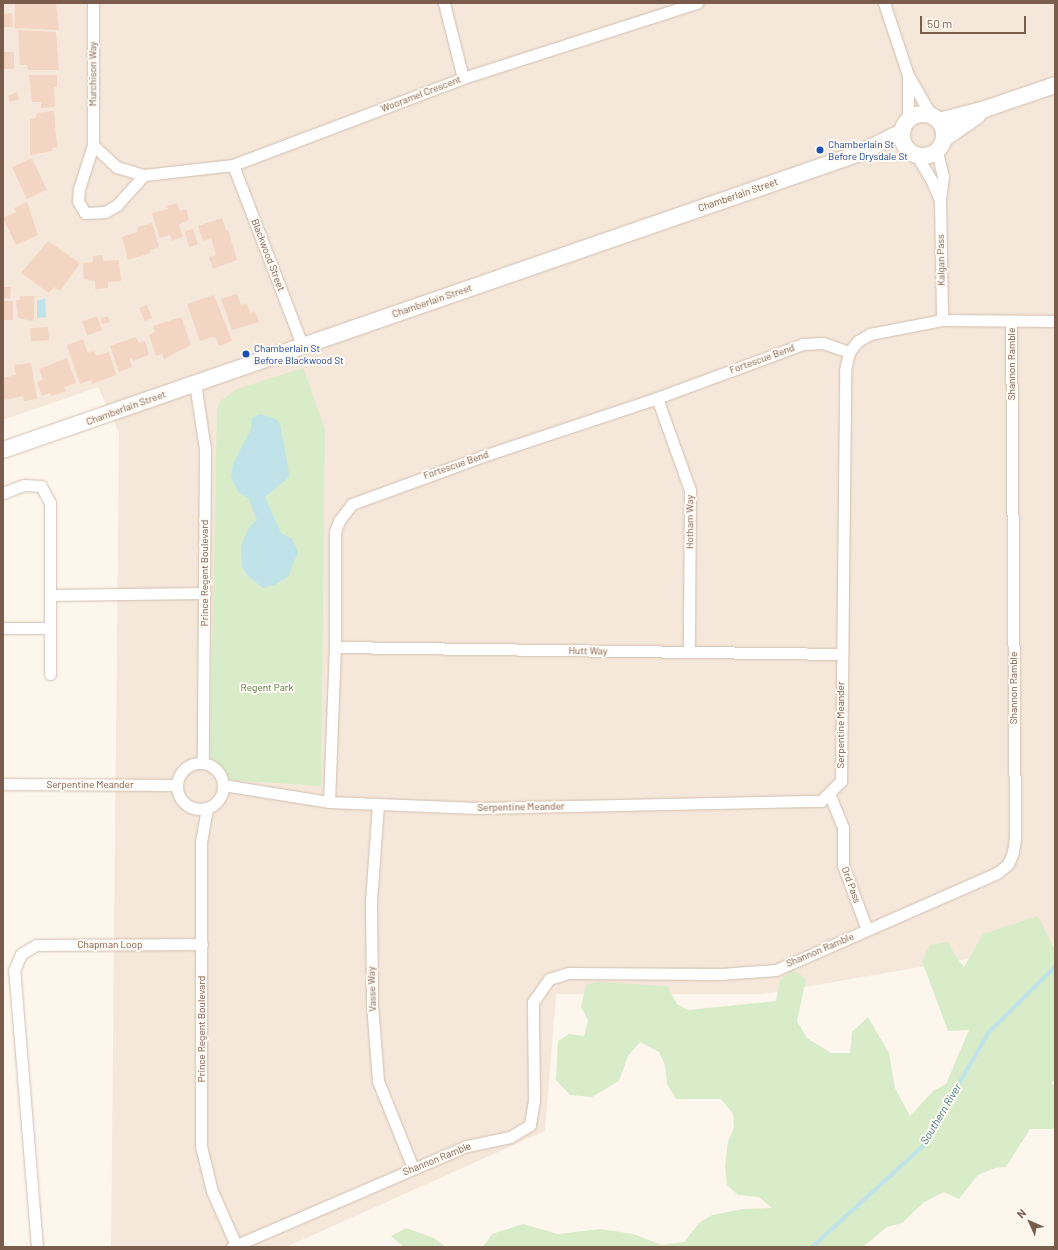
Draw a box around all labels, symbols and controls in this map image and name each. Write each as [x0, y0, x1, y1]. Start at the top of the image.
scale bar [922, 8, 1028, 34]
text: 50 m [927, 16, 952, 30]
street label: Murchison Way [87, 42, 99, 106]
street label: Wooramel Crescent [379, 73, 463, 115]
place label: Chamberlain St Before Drysdale St [828, 138, 908, 162]
marker: Chamberlain St Before Drysdale St [815, 145, 825, 155]
street label: Chamberlain Street [696, 176, 780, 214]
street label: Blackwood Street [249, 217, 287, 293]
street label: Kalgan Pass [935, 234, 947, 286]
street label: Chamberlain Street [390, 282, 474, 320]
street label: Shannon Ramble [1006, 328, 1018, 400]
place label: Chamberlain St Before Blackwood St [254, 342, 344, 366]
street label: Fortescue Bend [728, 342, 796, 376]
marker: Chamberlain St Before Blackwood St [241, 349, 251, 359]
street label: Chamberlain Street [85, 388, 167, 428]
street label: Fortescue Bend [422, 448, 490, 482]
street label: Hotham Way [684, 495, 696, 549]
street label: Prince Regent Boulevard [199, 520, 211, 626]
street label: Hutt Way [568, 645, 608, 657]
street label: Shannon Ramble [1008, 652, 1020, 724]
street label: Serpentine Meander [835, 681, 847, 769]
park label: Regent Park [241, 682, 293, 694]
street label: Serpentine Meander [46, 779, 134, 791]
street label: Serpentine Meander [477, 800, 565, 814]
street label: Ord Pass [839, 865, 863, 905]
street label: Shannon Ramble [784, 930, 856, 970]
street label: Chapman Loop [78, 939, 142, 951]
street label: Vasse Way [365, 966, 379, 1012]
street label: Prince Regent Boulevard [196, 976, 208, 1082]
water label: Southern River [918, 1081, 964, 1147]
street label: Shannon Ramble [401, 1140, 473, 1178]
north arrow [1010, 1202, 1050, 1242]
text: N [1014, 1206, 1028, 1220]

